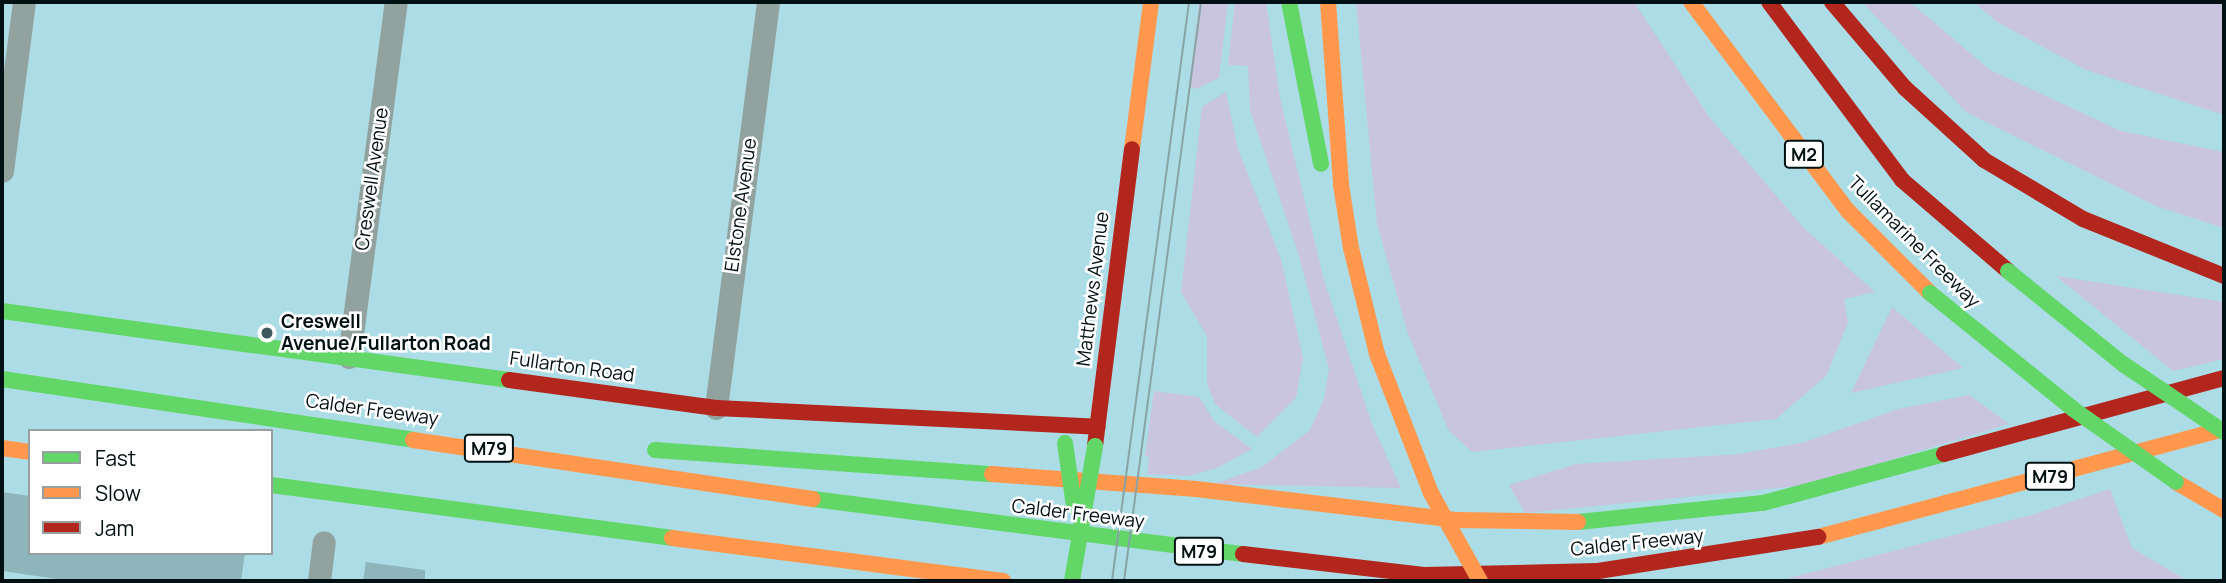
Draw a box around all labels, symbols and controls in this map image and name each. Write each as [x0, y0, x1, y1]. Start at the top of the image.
street label: Creswell Avenue [351, 106, 393, 252]
street label: Elstone Avenue [720, 137, 762, 273]
road number: M2 [1783, 140, 1825, 168]
street label: Tullamarine Freeway [1843, 171, 1985, 313]
street label: Matthews Avenue [1072, 210, 1114, 368]
place label: Creswell Avenue/Fullarton Road [281, 311, 491, 355]
marker: Creswell Avenue/Fullarton Road [259, 325, 275, 341]
street label: Fullarton Road [508, 347, 636, 387]
street label: Calder Freeway [304, 389, 440, 431]
legend [28, 429, 273, 555]
road number: M79 [463, 434, 515, 462]
text: Fast [95, 444, 136, 472]
road number: M79 [2024, 462, 2076, 490]
text: Slow [95, 479, 141, 507]
street label: Calder Freeway [1010, 495, 1146, 533]
text: Jam [95, 514, 134, 542]
street label: Calder Freeway [1569, 525, 1705, 561]
road number: M79 [1173, 536, 1225, 566]

